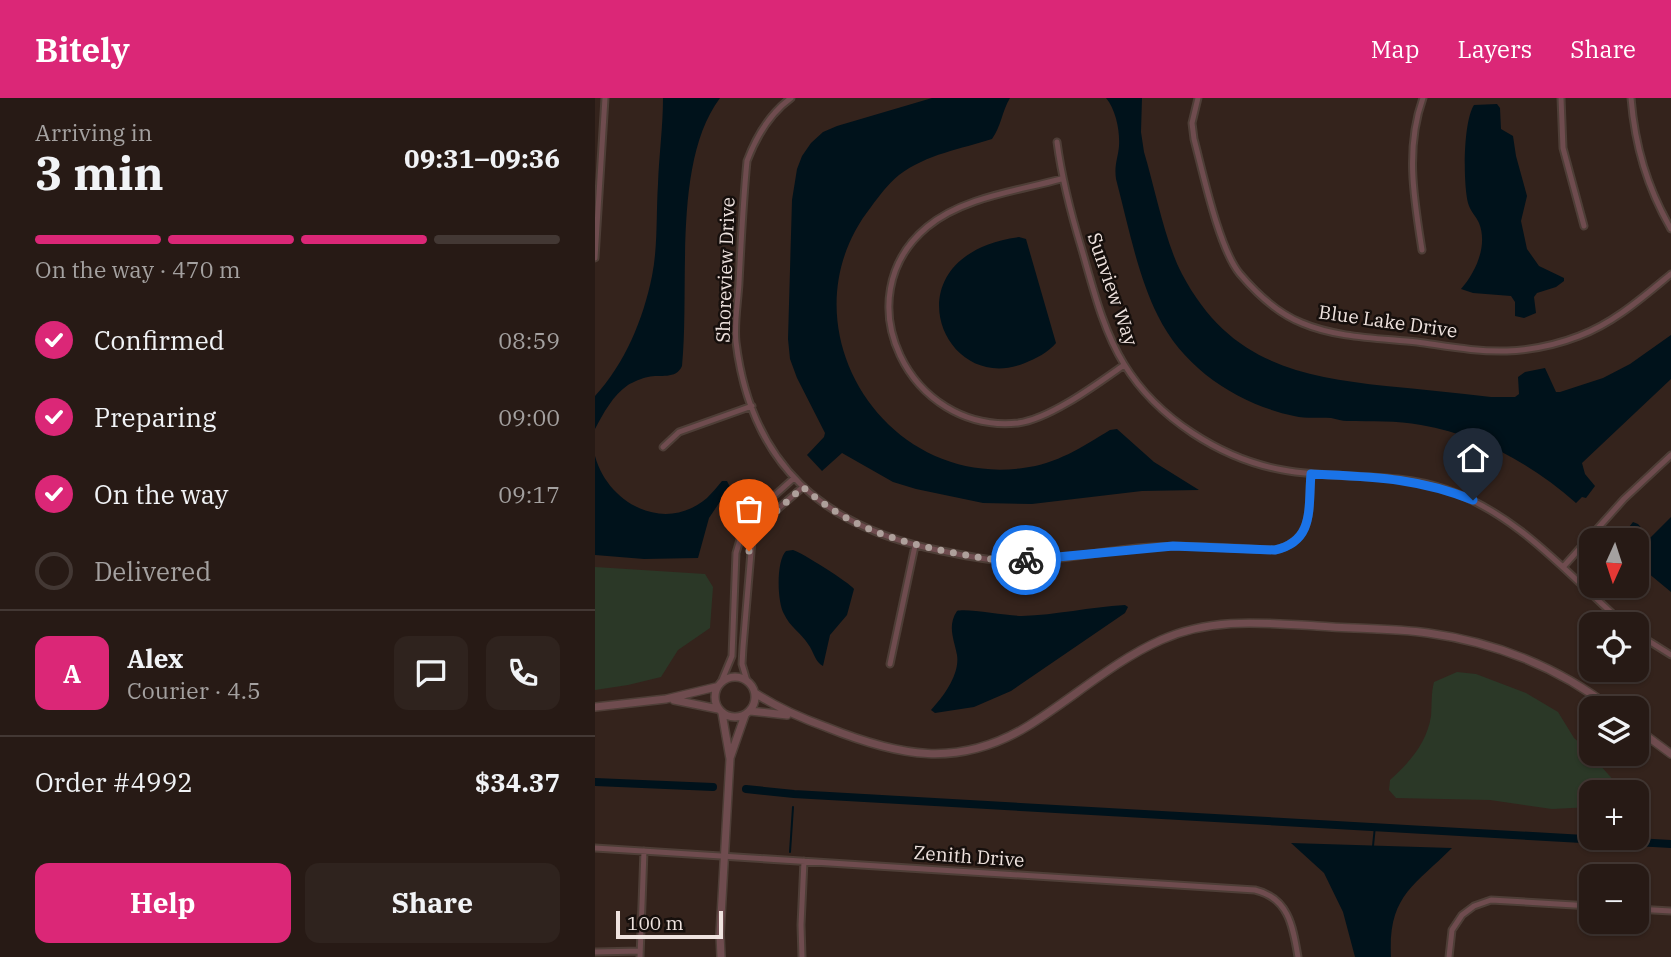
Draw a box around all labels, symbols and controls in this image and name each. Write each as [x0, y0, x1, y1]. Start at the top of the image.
text: Bitely [35, 28, 130, 71]
text: Map [1371, 33, 1419, 65]
text: Layers [1457, 33, 1532, 65]
text: Share [1570, 33, 1636, 65]
text: Arriving in [35, 117, 152, 147]
text: 09:31–09:36 [404, 141, 560, 175]
text: 3 min [35, 143, 164, 203]
street label: Shoreview Drive [710, 197, 740, 343]
street label: Sunview Way [1082, 229, 1144, 349]
text: On the way · 470 m [35, 254, 241, 284]
street label: Blue Lake Drive [1317, 299, 1459, 343]
icon: check [35, 321, 73, 359]
text: Confirmed [94, 323, 225, 357]
text: 08:59 [498, 325, 560, 355]
icon: check [35, 398, 73, 436]
text: Preparing [94, 400, 216, 434]
text: 09:00 [498, 402, 560, 432]
pin [1443, 428, 1503, 500]
icon: home [1454, 439, 1492, 477]
icon: check [35, 475, 73, 513]
text: On the way [94, 477, 228, 511]
text: 09:17 [498, 479, 560, 509]
pin [719, 479, 779, 551]
icon: bag [730, 490, 768, 528]
courier [991, 525, 1061, 595]
north arrow [1579, 528, 1649, 598]
map controls [1579, 528, 1649, 934]
icon: bike [1007, 541, 1045, 579]
text: Delivered [94, 554, 211, 588]
button: locate [1579, 612, 1649, 682]
button: chat [394, 636, 468, 710]
button: phone [486, 636, 560, 710]
text: Alex [127, 641, 183, 675]
text: A [63, 656, 81, 690]
text: Courier · 4.5 [127, 675, 261, 705]
button: layers [1579, 696, 1649, 766]
text: Order #4992 [35, 765, 193, 799]
text: $34.37 [475, 765, 560, 799]
button: + [1579, 780, 1649, 850]
street label: Zenith Drive [913, 840, 1025, 872]
button: Help [35, 863, 291, 943]
button: Share [305, 863, 560, 943]
button: − [1579, 864, 1649, 934]
scale bar [616, 908, 723, 940]
text: 100 m [627, 911, 684, 935]

